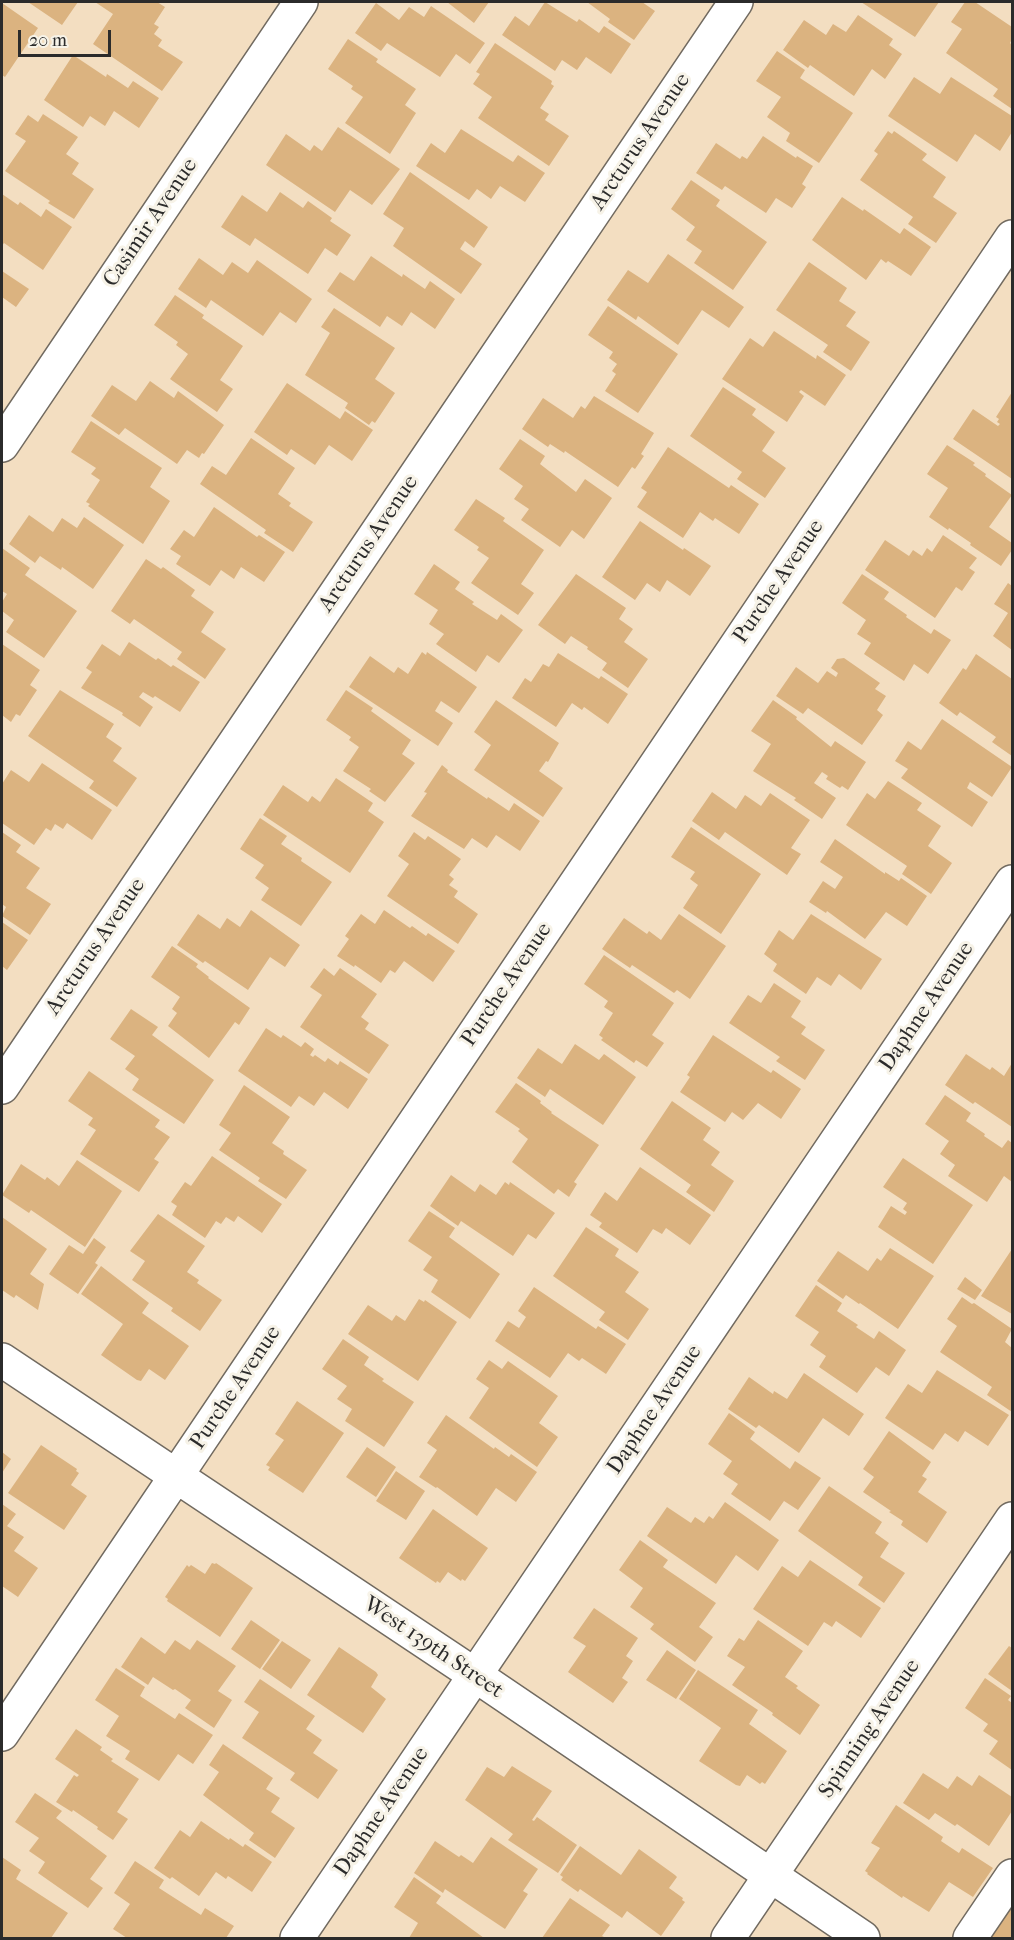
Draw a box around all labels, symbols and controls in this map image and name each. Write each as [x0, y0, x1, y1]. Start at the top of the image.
scale bar [21, 18, 114, 56]
text: 20 m [29, 30, 67, 51]
street label: Arcturus Avenue [586, 69, 696, 215]
street label: Casimir Avenue [98, 154, 204, 292]
street label: Arcturus Avenue [314, 471, 424, 617]
street label: Purche Avenue [728, 515, 830, 649]
street label: Arcturus Avenue [41, 874, 151, 1020]
street label: Purche Avenue [456, 918, 558, 1052]
street label: Daphne Avenue [874, 937, 980, 1077]
street label: Purche Avenue [185, 1321, 287, 1455]
street label: Daphne Avenue [602, 1340, 708, 1480]
street label: West 139th Street [358, 1591, 508, 1705]
street label: Spinning Avenue [814, 1654, 926, 1804]
street label: Daphne Avenue [329, 1742, 435, 1882]

